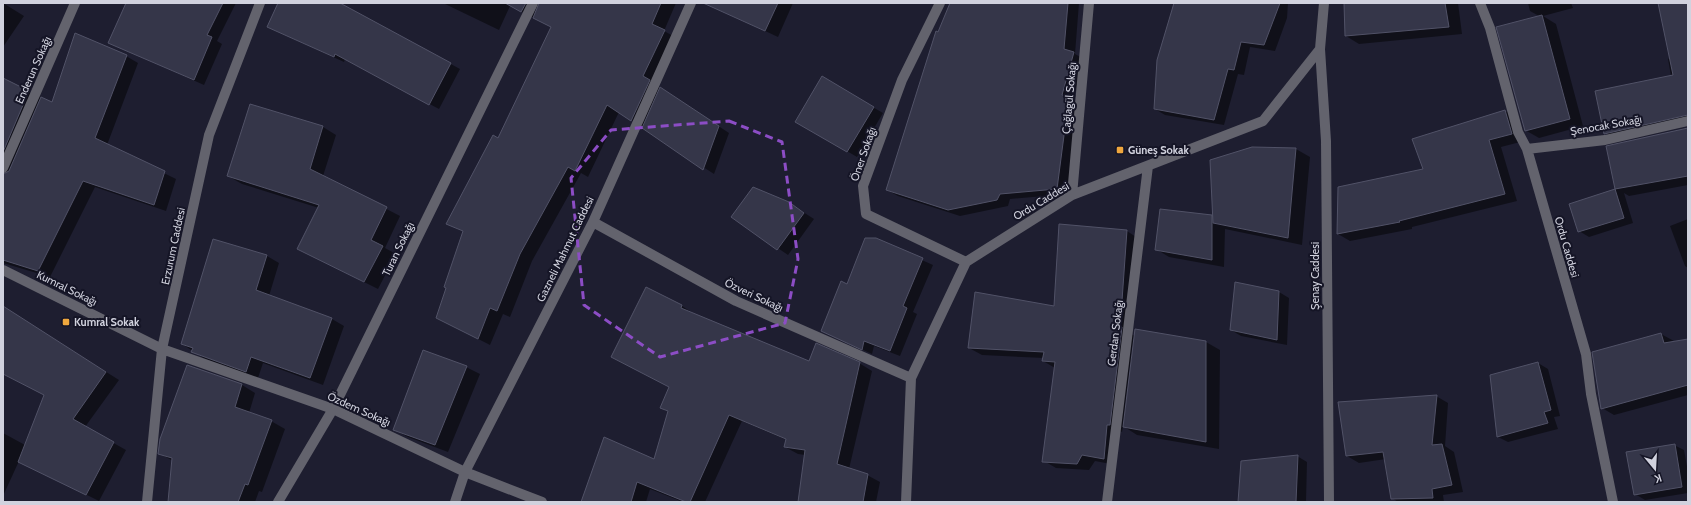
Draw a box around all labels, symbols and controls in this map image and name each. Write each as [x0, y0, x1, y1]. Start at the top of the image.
street label: Enderun Sokağı [12, 34, 54, 106]
street label: Çağlagül Sokağı [1059, 61, 1079, 135]
street label: Şenocak Sokağı [1569, 112, 1643, 138]
street label: Öner Sokağı [847, 125, 879, 183]
place label: Güneş Sokak [1128, 143, 1190, 157]
marker: Güneş Sokak [1115, 145, 1125, 155]
street label: Ordu Caddesi [1010, 179, 1072, 223]
street label: Gazneli Mahmut Caddesi [533, 194, 597, 304]
street label: Erzurum Caddesi [158, 206, 188, 286]
street label: Ordu Caddesi [1552, 215, 1582, 279]
street label: Turan Sokağı [379, 220, 417, 278]
street label: Şenay Caddesi [1308, 242, 1322, 310]
street label: Kumral Sokağı [34, 267, 100, 309]
street label: Özveri Sokağı [722, 275, 786, 315]
street label: Gerdan Sokağı [1104, 299, 1126, 367]
place label: Kumral Sokak [74, 315, 140, 329]
marker: Kumral Sokak [61, 317, 71, 327]
street label: Özdem Sokağı [325, 389, 393, 429]
north arrow [1635, 449, 1675, 489]
text: K [1653, 471, 1664, 486]

